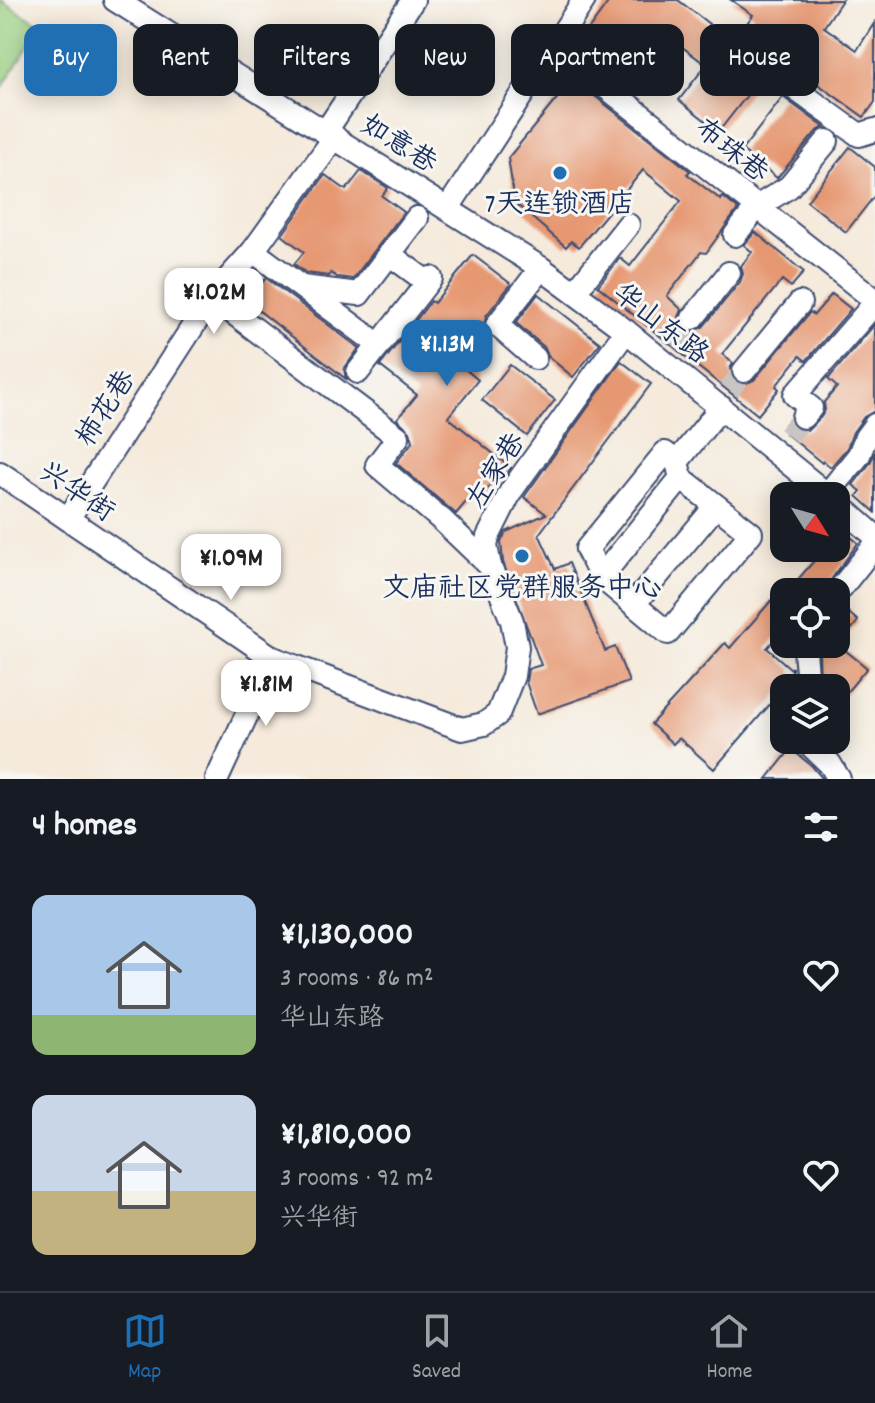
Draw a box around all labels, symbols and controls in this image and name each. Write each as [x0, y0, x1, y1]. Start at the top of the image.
chip: Buy [24, 24, 117, 96]
chip: Rent [133, 24, 238, 96]
chip: Filters [254, 24, 379, 96]
chip: New [395, 24, 495, 96]
chip: Apartment [511, 24, 684, 96]
chip: House [700, 24, 819, 96]
street label: 如意巷 [351, 107, 444, 186]
street label: 布珠巷 [685, 111, 776, 195]
marker: 7天连锁酒店 [551, 164, 569, 182]
place label: 7天连锁酒店 [485, 187, 635, 227]
pin: ¥1.02M [149, 268, 279, 336]
text: ¥1.02M [182, 275, 246, 312]
street label: 华山东路 [602, 276, 715, 376]
pin: ¥1.13M [382, 320, 512, 388]
text: ¥1.13M [419, 327, 475, 364]
street label: 柿花巷 [69, 363, 148, 456]
street label: 左家巷 [459, 426, 538, 519]
street label: 兴华街 [29, 454, 121, 534]
north arrow [770, 482, 850, 562]
map controls [770, 482, 850, 754]
pin: ¥1.09M [166, 534, 296, 602]
text: ¥1.09M [199, 541, 263, 578]
marker: 文庙社区党群服务中心 [513, 547, 531, 565]
place label: 文庙社区党群服务中心 [382, 571, 662, 611]
button: locate [770, 578, 850, 658]
pin: ¥1.81M [201, 660, 331, 728]
text: ¥1.81M [239, 667, 293, 704]
button: layers [770, 674, 850, 754]
text: 4 homes [32, 803, 137, 852]
icon: filters [799, 805, 843, 849]
text: ¥1,130,000 [280, 912, 413, 961]
icon: home [96, 927, 192, 1023]
icon: heart [799, 953, 843, 997]
text: 3 rooms · 86 m² [280, 961, 433, 998]
text: 华山东路 [280, 1001, 384, 1038]
text: ¥1,810,000 [280, 1112, 412, 1161]
icon: home [96, 1127, 192, 1223]
icon: heart [799, 1153, 843, 1197]
text: 3 rooms · 92 m² [280, 1161, 434, 1198]
text: 兴华街 [280, 1201, 358, 1238]
tab: Map [123, 1309, 167, 1388]
tab: Saved [412, 1309, 461, 1388]
tab: Home [706, 1309, 752, 1388]

